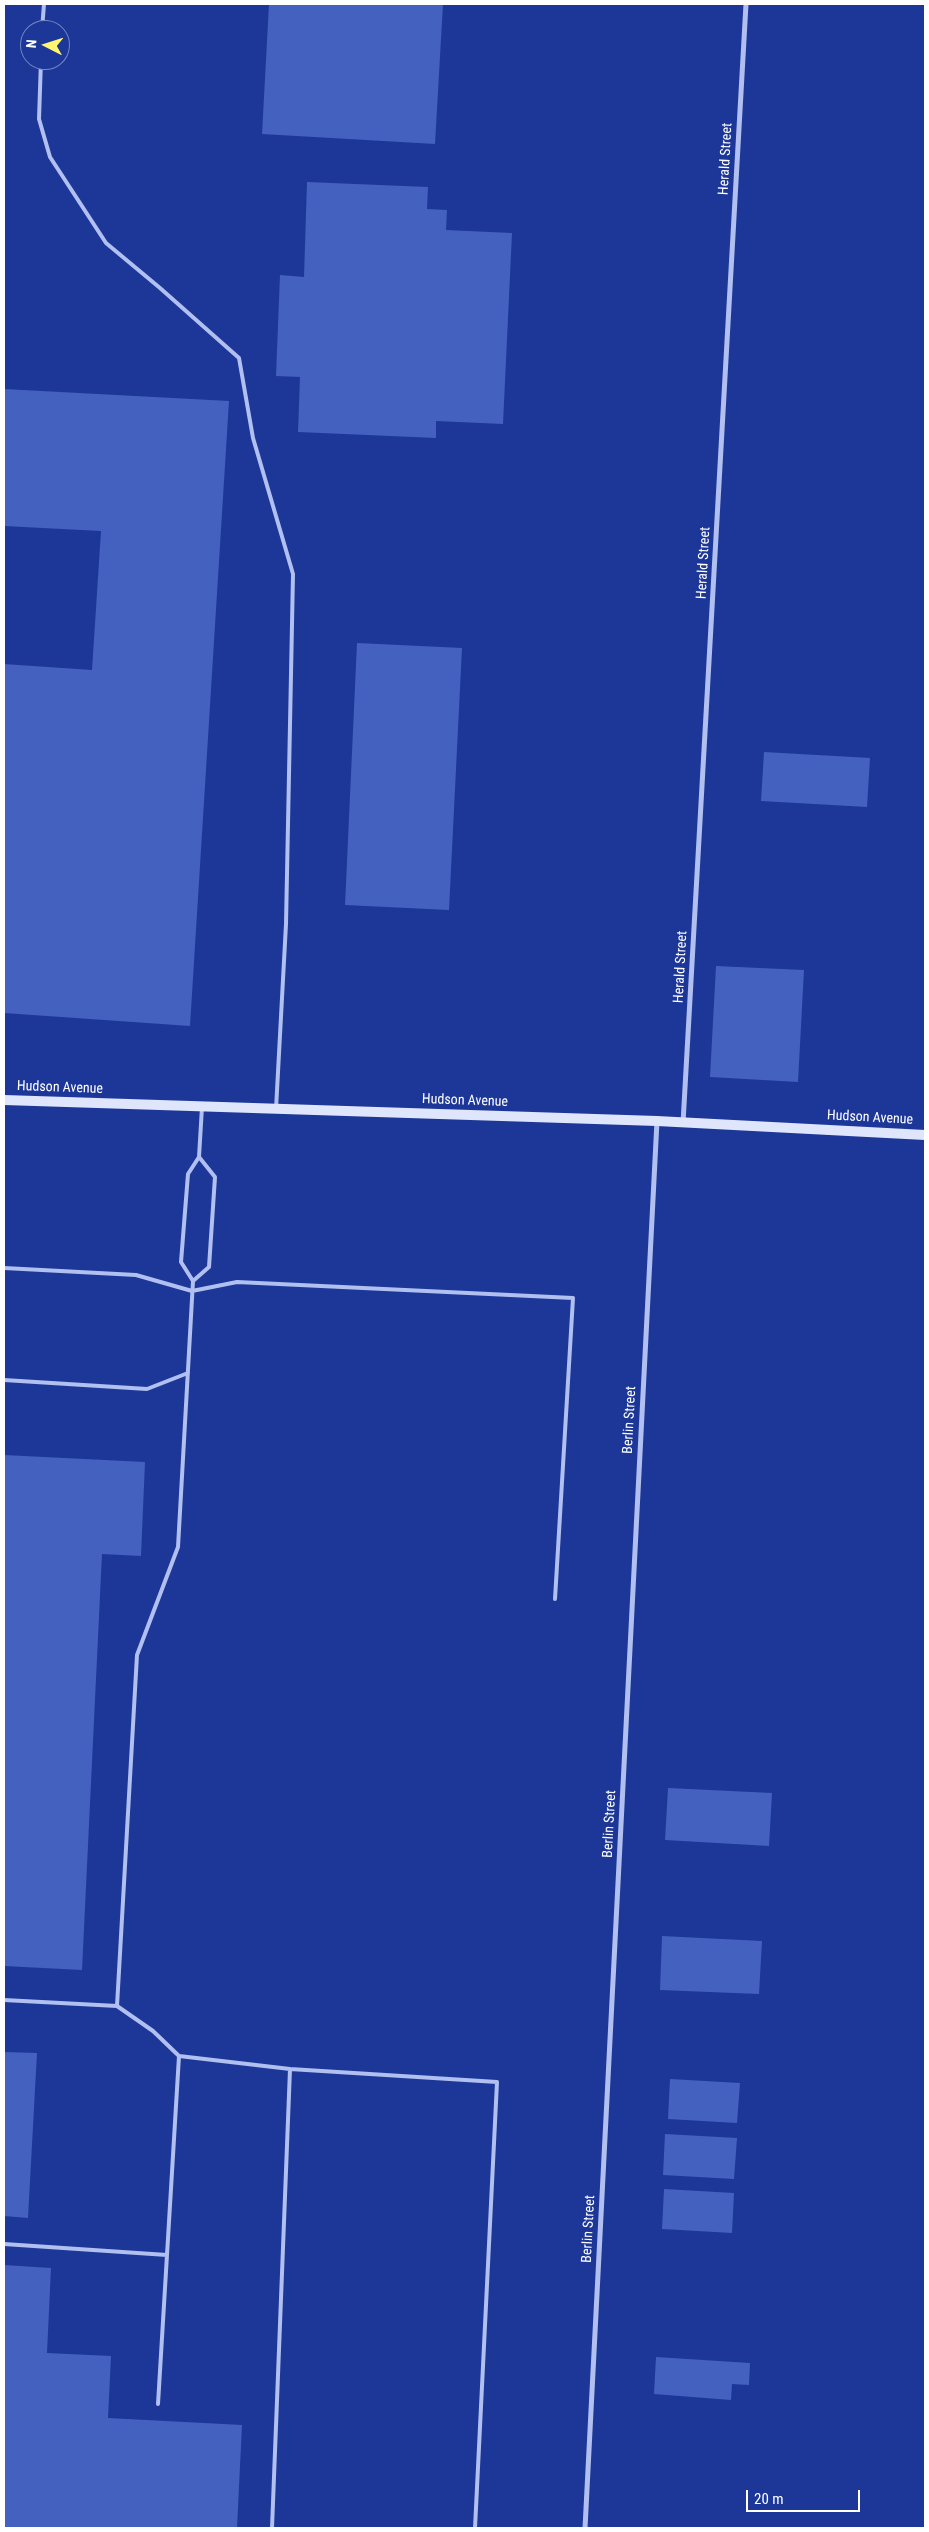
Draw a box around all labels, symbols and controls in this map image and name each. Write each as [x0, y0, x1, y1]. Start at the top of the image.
north arrow [20, 20, 70, 70]
text: N [23, 39, 39, 49]
street label: Herald Street [716, 123, 736, 195]
street label: Herald Street [694, 527, 714, 599]
street label: Herald Street [671, 931, 691, 1003]
street label: Hudson Avenue [17, 1078, 103, 1098]
street label: Hudson Avenue [422, 1091, 508, 1111]
street label: Hudson Avenue [827, 1107, 913, 1129]
street label: Berlin Street [620, 1386, 640, 1454]
street label: Berlin Street [600, 1790, 620, 1858]
street label: Berlin Street [579, 2195, 599, 2263]
scale bar [749, 2480, 863, 2512]
text: 20 m [754, 2490, 784, 2508]

